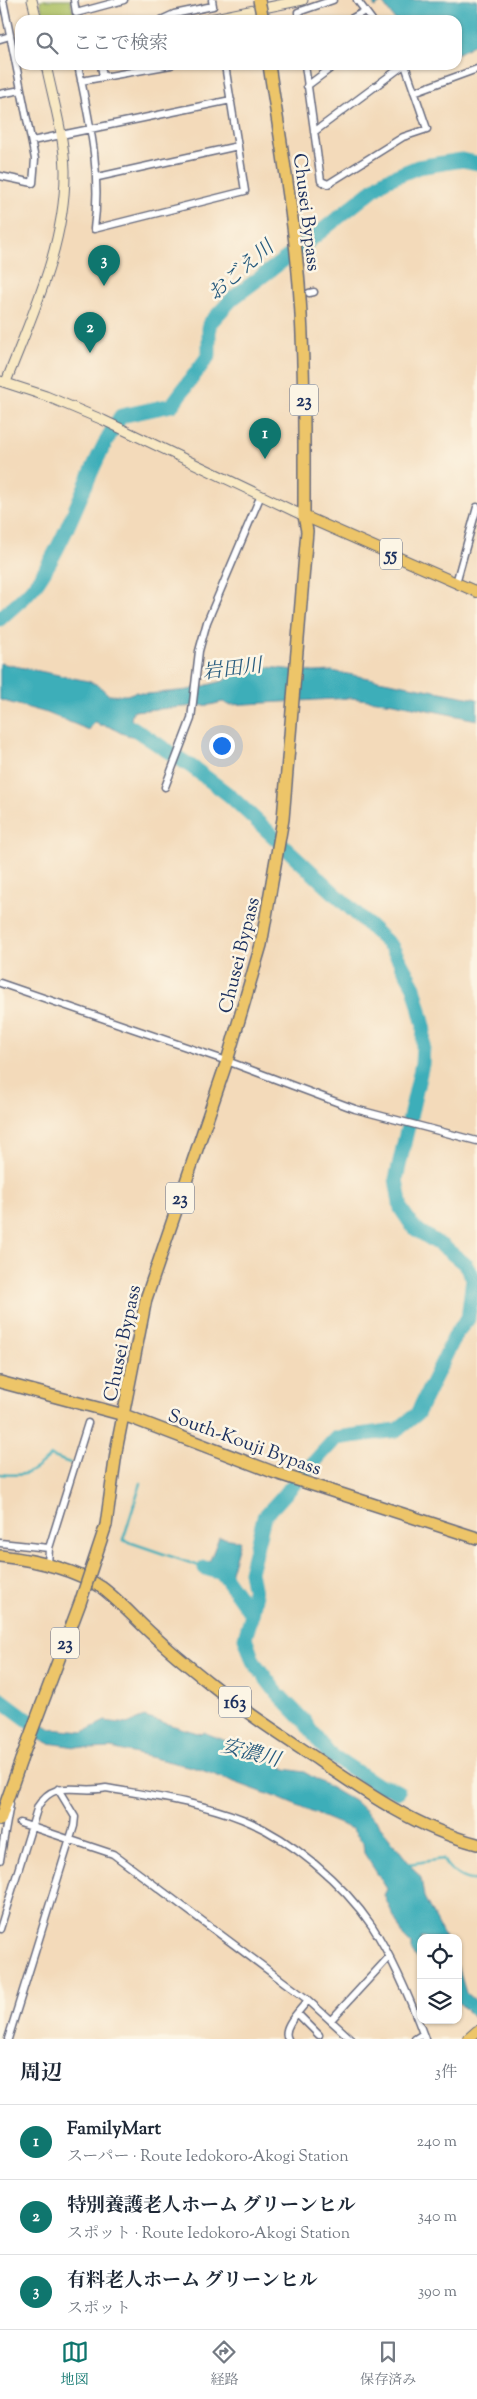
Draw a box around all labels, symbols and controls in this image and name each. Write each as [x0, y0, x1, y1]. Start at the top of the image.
search box [15, 15, 462, 70]
icon: search [33, 29, 61, 57]
text: ここで検索 [73, 31, 168, 58]
street label: Chusei Bypass [285, 152, 326, 273]
water label: おごえ川 [202, 233, 283, 309]
pin: 3 [88, 245, 120, 286]
pin: 2 [74, 312, 106, 353]
road number: 23 [290, 384, 318, 416]
pin: 1 [249, 418, 281, 459]
road number: 55 [380, 538, 402, 570]
water label: 岩田川 [201, 652, 266, 689]
your location [209, 733, 235, 759]
street label: Chusei Bypass [213, 895, 268, 1016]
road number: 23 [166, 1182, 194, 1214]
street label: Chusei Bypass [98, 1283, 149, 1404]
street label: South-Kouji Bypass [164, 1403, 325, 1484]
road number: 23 [51, 1628, 79, 1659]
road number: 163 [219, 1686, 251, 1718]
water label: 安濃川 [218, 1733, 285, 1777]
map controls [417, 1934, 462, 2024]
button: locate [417, 1934, 462, 1979]
button: layers [417, 1979, 462, 2024]
text: 周辺 [20, 2059, 62, 2089]
text: 3件 [435, 2062, 457, 2085]
text: FamilyMart [67, 2116, 161, 2143]
text: 1 [33, 2131, 39, 2154]
text: 240 m [416, 2131, 457, 2154]
text: スーパー · Route Iedokoro-Akogi Station [67, 2146, 349, 2169]
text: 特別養護老人ホーム グリーンヒル [67, 2193, 356, 2220]
text: 2 [32, 2206, 40, 2229]
text: 340 m [418, 2206, 457, 2229]
text: スポット · Route Iedokoro-Akogi Station [67, 2223, 350, 2246]
text: 有料老人ホーム グリーンヒル [67, 2268, 318, 2295]
text: 3 [33, 2281, 39, 2304]
text: 390 m [418, 2281, 457, 2304]
text: スポット [67, 2298, 131, 2321]
tab: 地図 [61, 2338, 89, 2391]
tab: 経路 [210, 2338, 238, 2391]
tab: 保存済み [360, 2338, 416, 2391]

